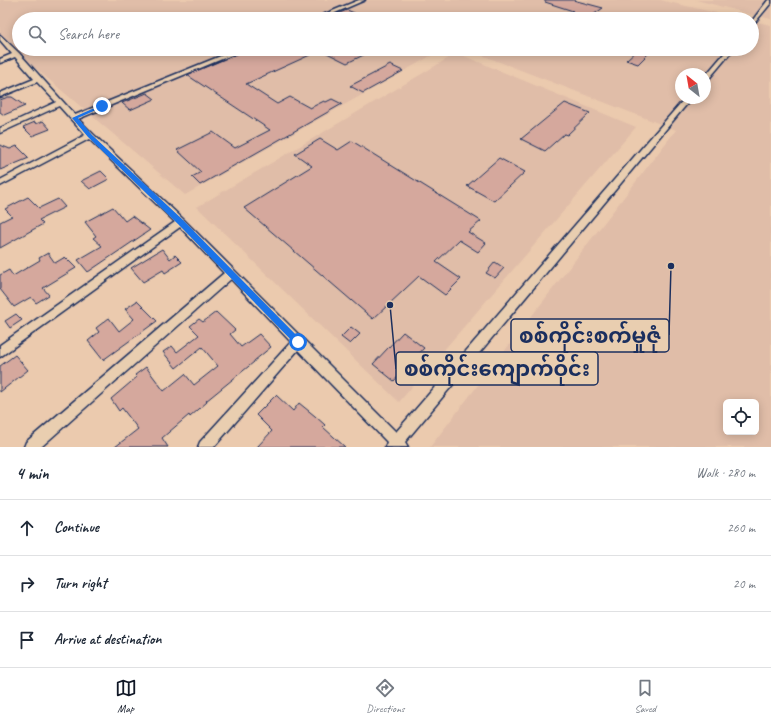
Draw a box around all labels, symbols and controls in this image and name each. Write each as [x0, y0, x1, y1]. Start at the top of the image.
search box [12, 12, 759, 56]
icon: search [26, 23, 48, 45]
text: Search here [58, 25, 119, 44]
north arrow [675, 68, 711, 104]
route end [93, 97, 111, 115]
callout: စစ်ကိုင်းစက်မှုဇုံ [511, 319, 669, 352]
text: စစ်ကိုင်းစက်မှုဇုံ [519, 320, 661, 353]
route start [289, 333, 307, 351]
callout: စစ်ကိုင်းကျောက်ဝိုင်း [396, 352, 598, 385]
text: စစ်ကိုင်းကျောက်ဝိုင်း [404, 353, 590, 387]
map controls [723, 399, 759, 435]
button: locate [723, 399, 759, 435]
text: 4 min [16, 463, 49, 484]
text: Walk · 280 m [696, 465, 755, 481]
icon: ahead [16, 517, 38, 539]
text: Continue [54, 518, 99, 537]
text: 260 m [727, 520, 755, 536]
icon: right [16, 573, 38, 595]
text: Turn right [54, 574, 107, 593]
text: 20 m [733, 576, 755, 592]
icon: arrive [16, 629, 38, 651]
text: Arrive at destination [54, 630, 161, 649]
tab: Map [115, 677, 137, 715]
tab: Directions [366, 677, 405, 715]
tab: Saved [634, 677, 656, 715]

